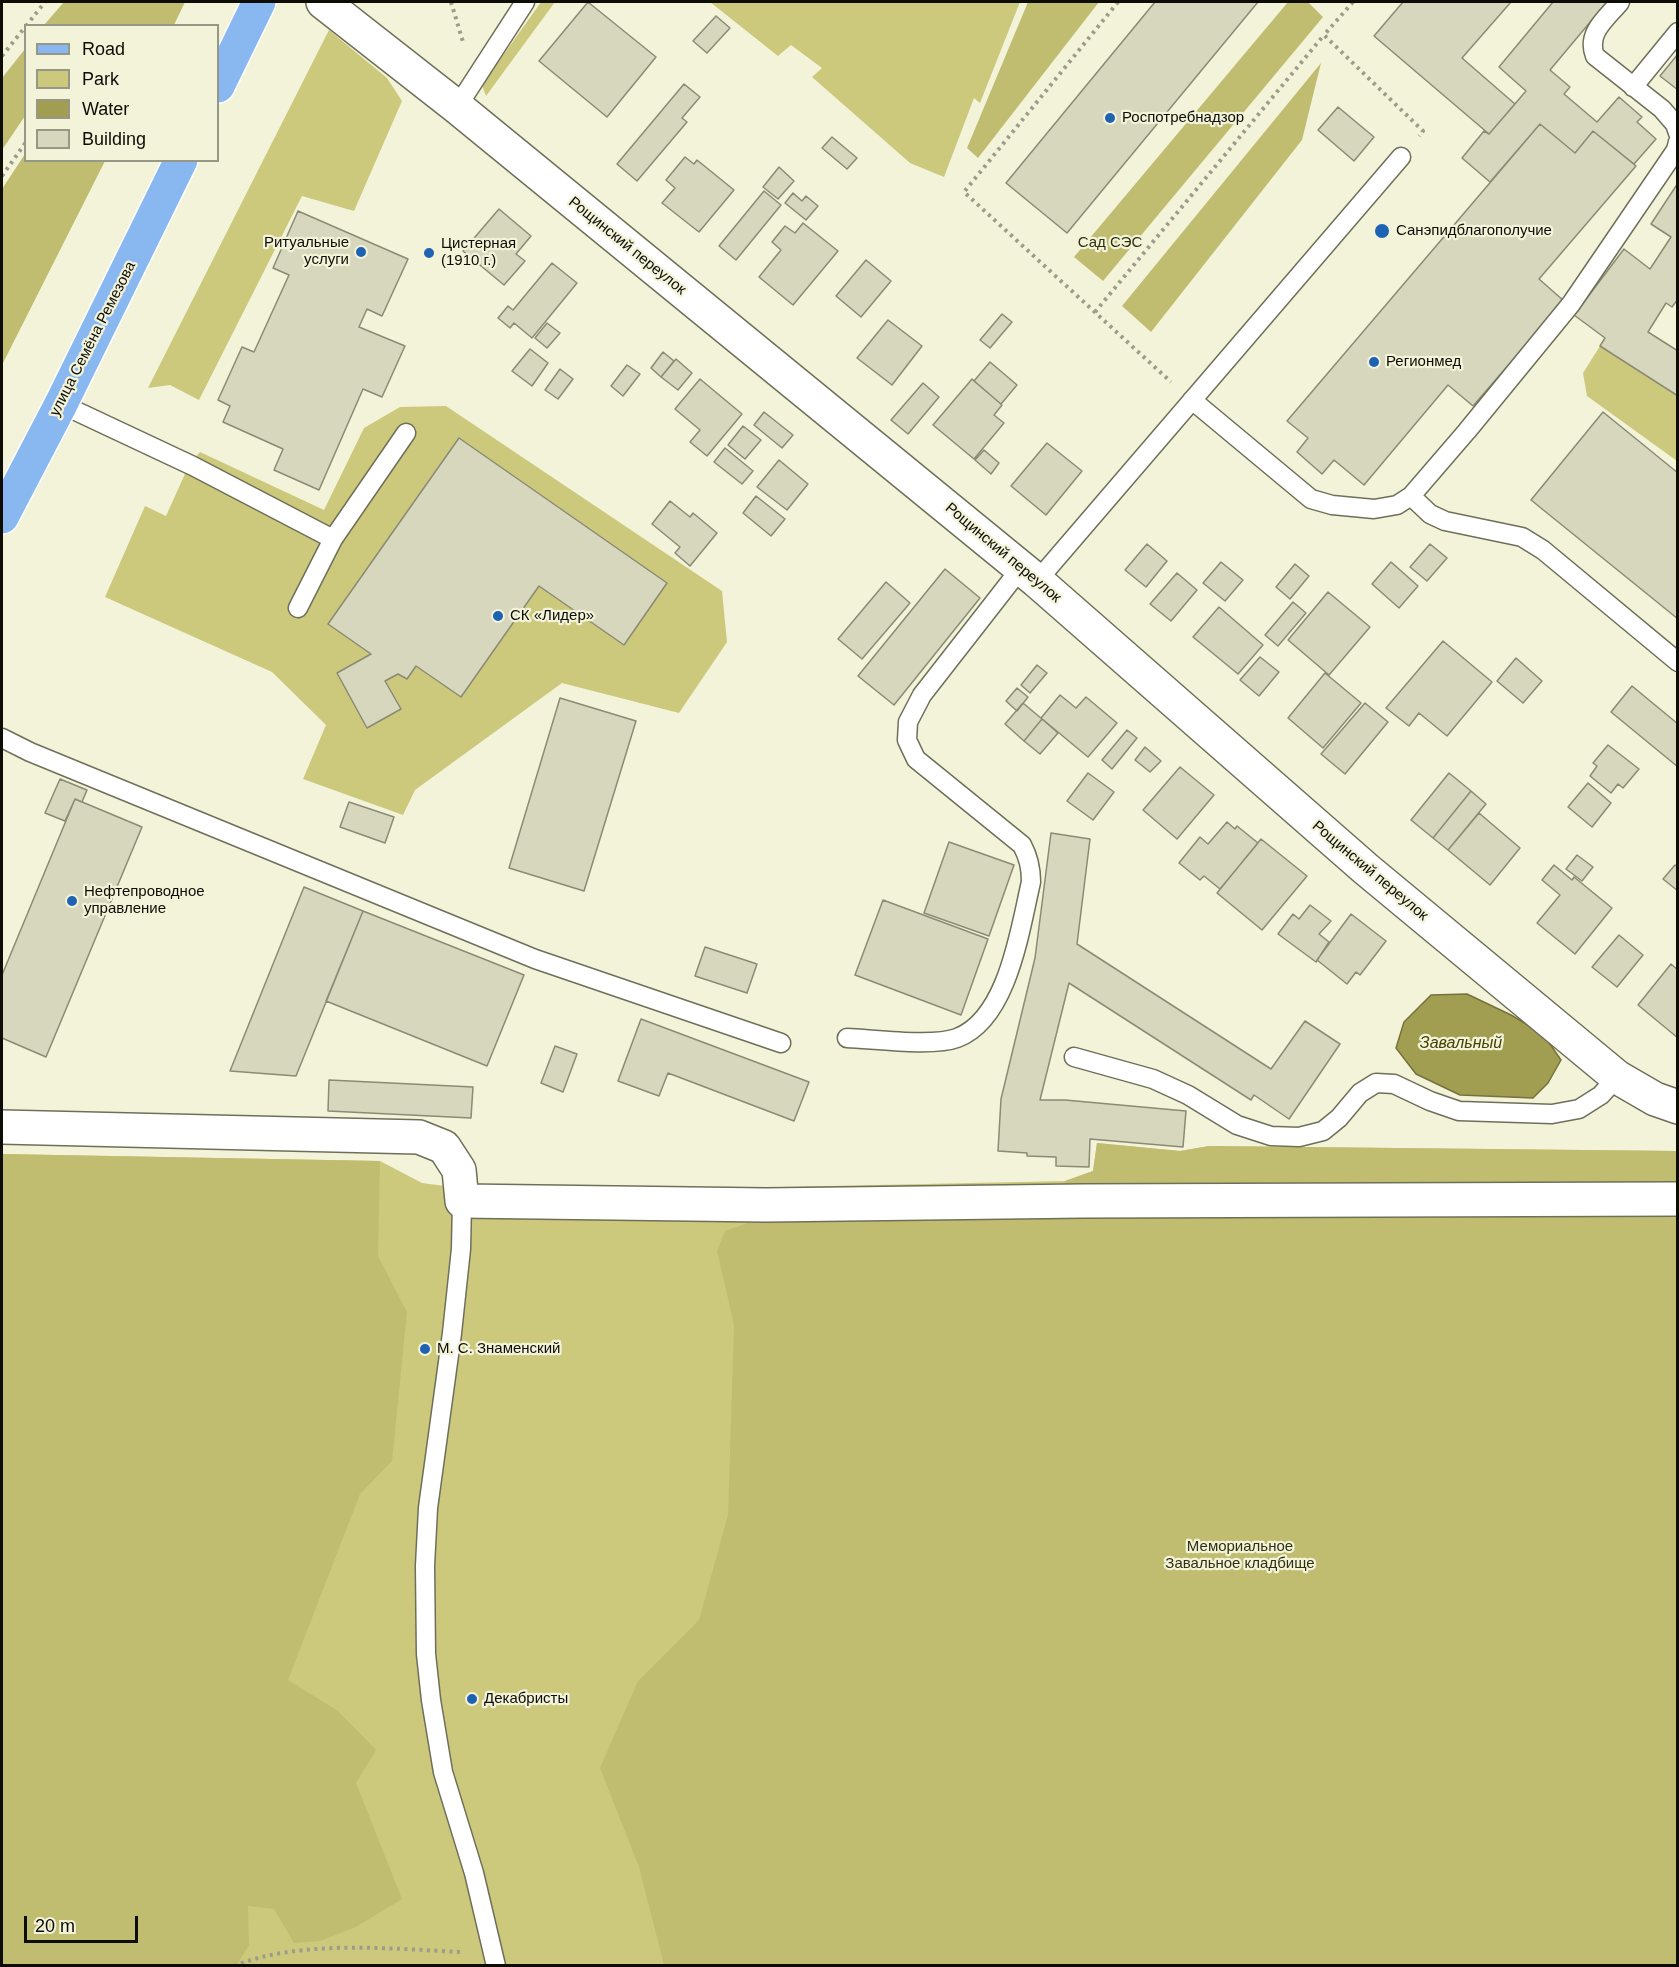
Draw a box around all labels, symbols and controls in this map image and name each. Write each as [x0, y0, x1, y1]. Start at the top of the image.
legend [24, 24, 219, 162]
text: Road [82, 39, 125, 59]
text: Park [82, 69, 119, 89]
text: Water [82, 99, 129, 119]
place label: Роспотребнадзор [1122, 109, 1244, 127]
marker: Роспотребнадзор [1103, 111, 1117, 125]
text: Building [82, 129, 146, 149]
street label: Рощинский переулок [565, 193, 689, 299]
marker: Санэпидблагополучие [1373, 222, 1391, 240]
place label: Санэпидблагополучие [1396, 222, 1552, 240]
place label: Ритуальные услуги [264, 234, 349, 269]
park label: Сад СЭС [1078, 234, 1142, 252]
place label: Цистерная (1910 г.) [441, 235, 516, 270]
marker: Ритуальные услуги [354, 245, 368, 259]
marker: Цистерная (1910 г.) [422, 246, 436, 260]
street label: улица Семёна Ремезова [46, 259, 140, 419]
place label: Регионмед [1386, 353, 1461, 371]
marker: Регионмед [1367, 355, 1381, 369]
street label: Рощинский переулок [941, 499, 1065, 607]
place label: СК «Лидер» [510, 607, 594, 625]
marker: СК «Лидер» [491, 609, 505, 623]
street label: Рощинский переулок [1308, 817, 1432, 925]
place label: Нефтепроводное управление [84, 883, 205, 918]
marker: Нефтепроводное управление [65, 894, 79, 908]
water label: Завальный [1420, 1034, 1502, 1054]
place label: М. С. Знаменский [437, 1340, 560, 1358]
marker: М. С. Знаменский [418, 1342, 432, 1356]
park label: Мемориальное Завальное кладбище [1165, 1538, 1315, 1573]
place label: Декабристы [484, 1690, 568, 1708]
marker: Декабристы [465, 1692, 479, 1706]
scale bar [27, 1904, 141, 1942]
text: 20 m [35, 1916, 75, 1936]

